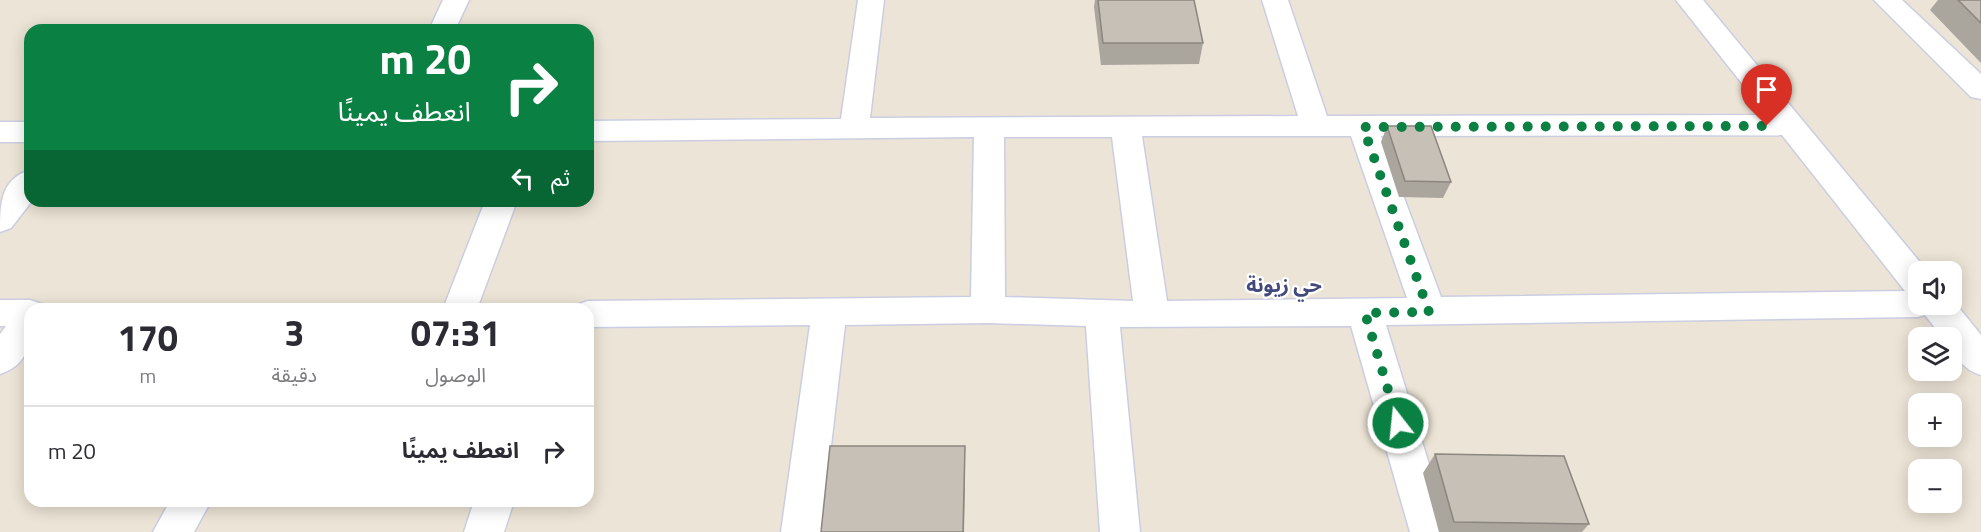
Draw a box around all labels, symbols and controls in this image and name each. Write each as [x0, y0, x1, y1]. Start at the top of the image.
text: 20 m [379, 26, 471, 90]
icon: right [492, 48, 570, 126]
pin [1741, 64, 1792, 126]
icon: arrive [1750, 73, 1783, 106]
text: انعطف يمينًا [338, 90, 471, 131]
text: ثم [551, 161, 570, 195]
icon: left [506, 162, 539, 195]
map controls [1908, 261, 1962, 513]
button: sound [1908, 261, 1962, 315]
district label: حي زيونة [1246, 269, 1322, 302]
text: 3 [284, 305, 304, 360]
text: 07:31 [411, 305, 500, 360]
text: 170 [118, 310, 178, 365]
button: layers [1908, 327, 1962, 381]
text: دقيقة [272, 359, 317, 390]
text: الوصول [425, 359, 486, 390]
text: m [139, 360, 156, 391]
position arrow [1366, 391, 1430, 455]
button: + [1908, 393, 1962, 447]
text: انعطف يمينًا [402, 433, 519, 467]
text: 20 m [48, 434, 96, 468]
icon: right [537, 435, 570, 468]
button: − [1908, 459, 1962, 513]

